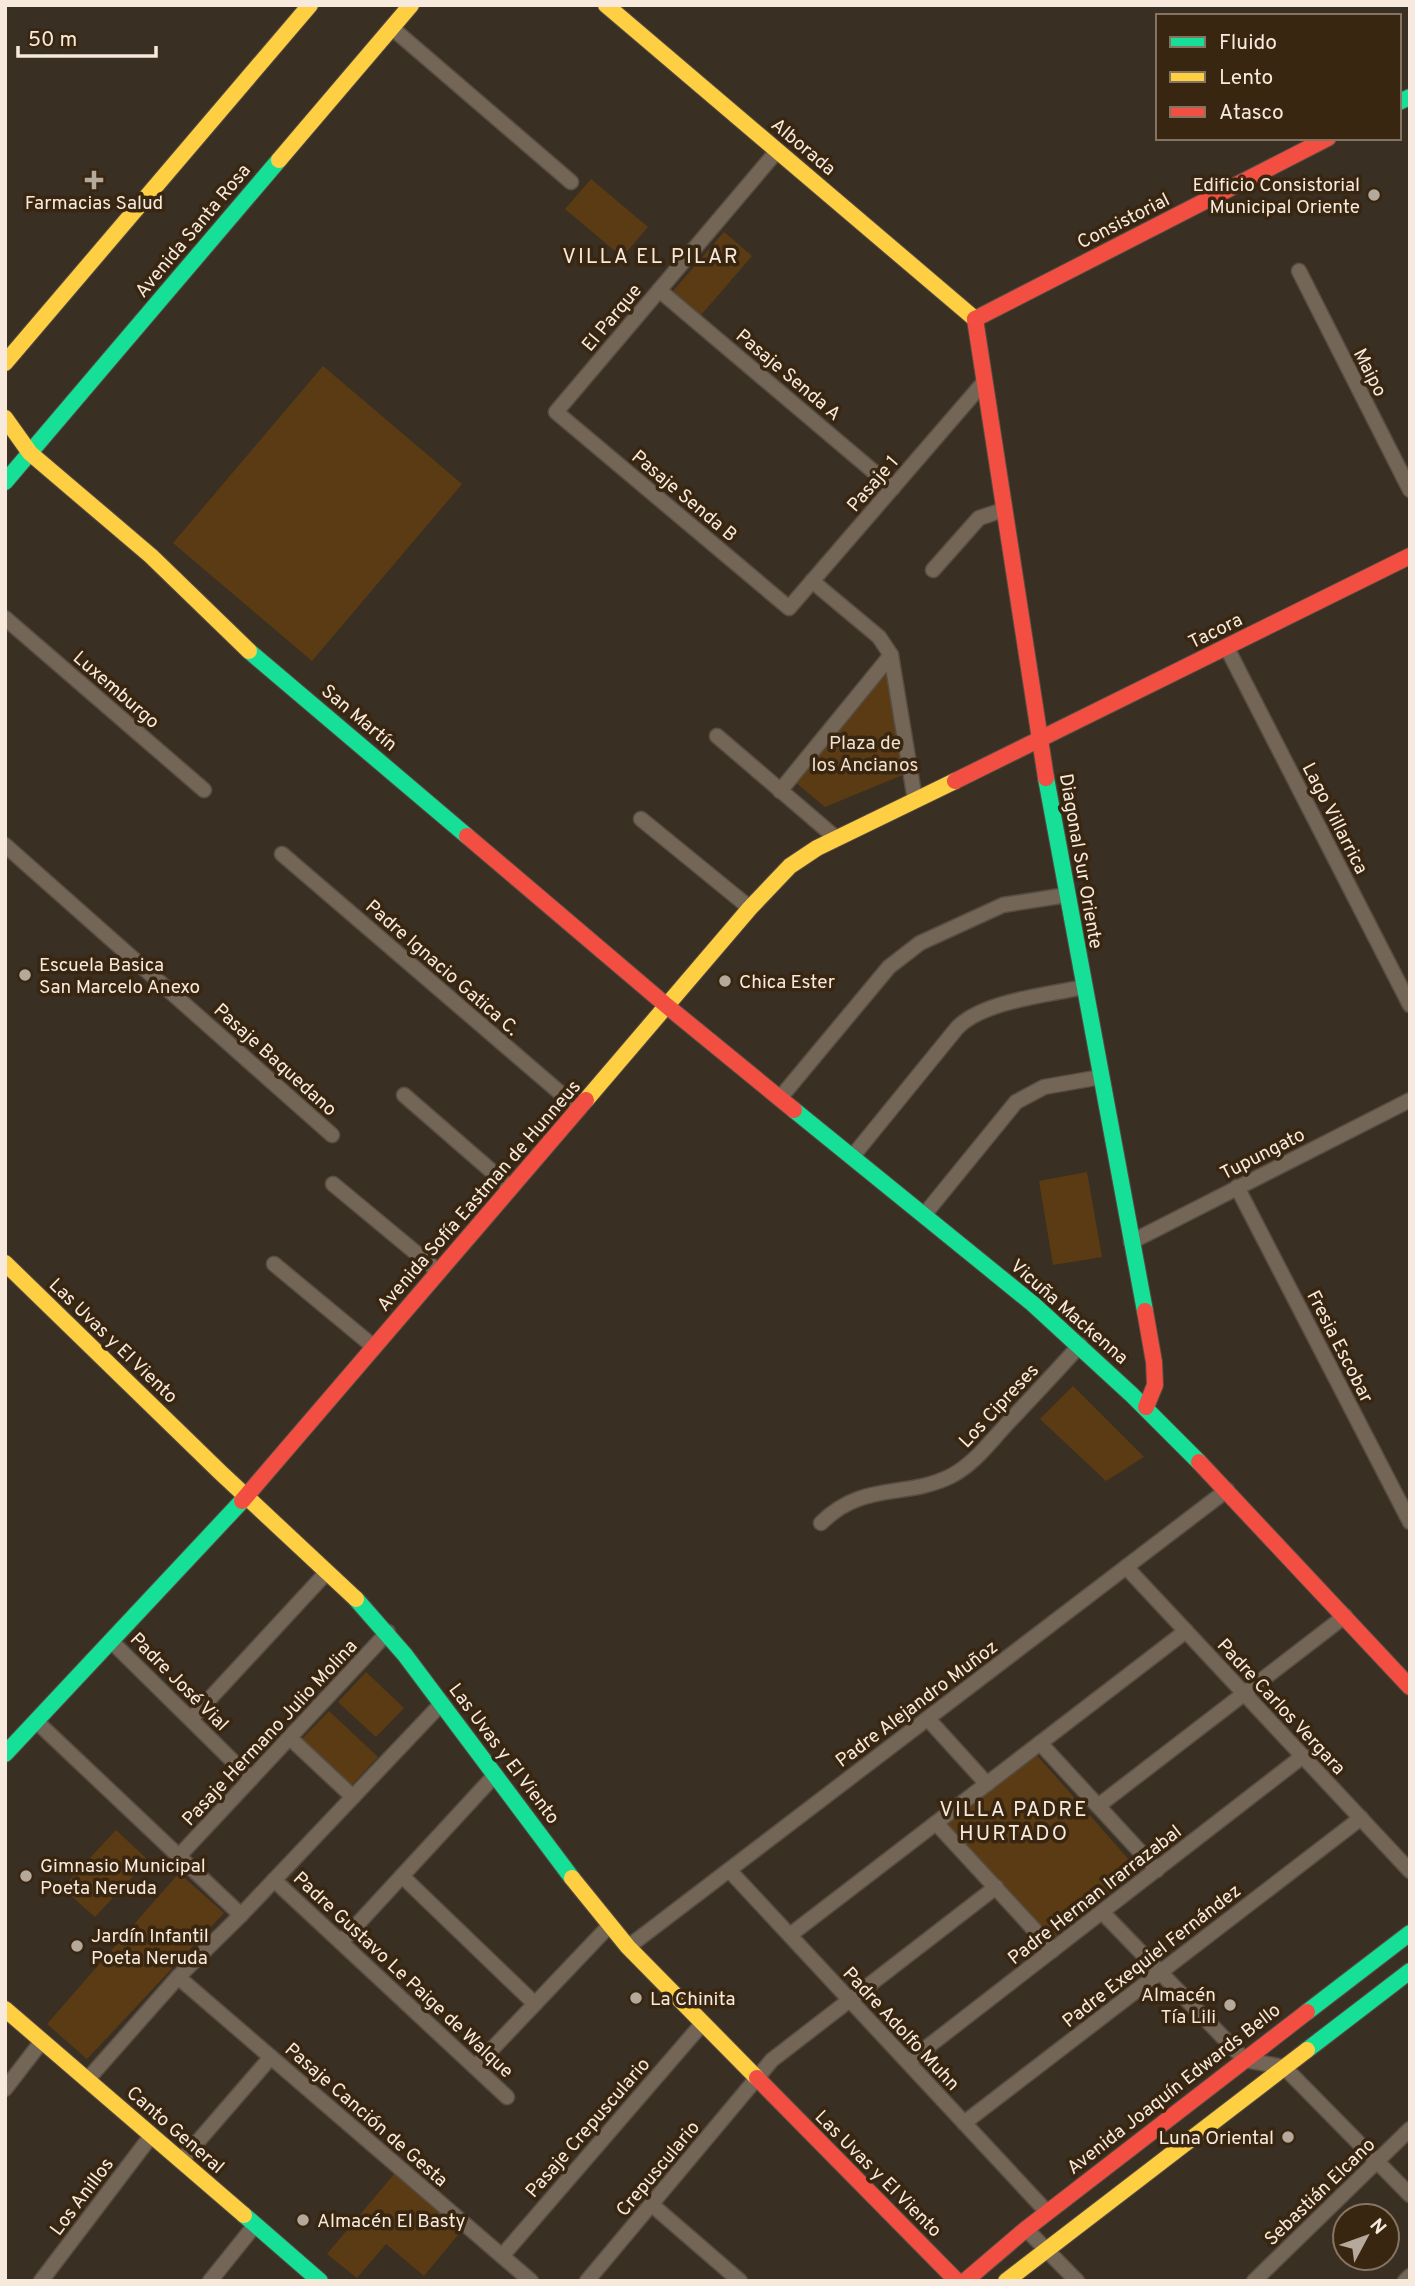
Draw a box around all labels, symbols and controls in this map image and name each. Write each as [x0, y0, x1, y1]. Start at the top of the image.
scale bar [18, 14, 156, 58]
legend [1156, 14, 1401, 140]
text: 50 m [28, 27, 77, 54]
text: Fluido [1219, 30, 1277, 57]
text: Lento [1219, 65, 1273, 92]
text: Atasco [1219, 100, 1284, 127]
street label: Alborada [765, 113, 840, 182]
street label: Avenida Santa Rosa [131, 159, 257, 303]
marker: Farmacias Salud [86, 172, 102, 188]
place label: Edificio Consistorial Municipal Oriente [1193, 174, 1360, 220]
marker: Edificio Consistorial Municipal Oriente [1366, 187, 1382, 203]
street label: Consistorial [1074, 188, 1174, 255]
place label: Farmacias Salud [25, 192, 163, 216]
district label: VILLA EL PILAR [562, 244, 740, 271]
street label: El Parque [577, 280, 648, 357]
street label: Pasaje Senda A [730, 325, 845, 427]
street label: Maipo [1347, 345, 1392, 401]
street label: Pasaje Senda B [626, 445, 741, 548]
street label: Pasaje 1 [842, 451, 905, 518]
street label: Tacora [1185, 608, 1247, 655]
street label: Luxemburgo [67, 646, 164, 735]
street label: San Martín [316, 680, 402, 757]
park label: Plaza de los Ancianos [812, 732, 918, 778]
street label: Lago Villarrica [1296, 759, 1373, 879]
street label: Diagonal Sur Oriente [1053, 772, 1107, 951]
street label: Padre Ignacio Gatica C. [360, 895, 523, 1042]
place label: Escuela Basica San Marcelo Anexo [39, 954, 200, 1000]
marker: Escuela Basica San Marcelo Anexo [17, 967, 33, 983]
place label: Chica Ester [739, 971, 836, 995]
marker: Chica Ester [717, 973, 733, 989]
street label: Pasaje Baquedano [208, 999, 341, 1122]
street label: Avenida Sofía Eastman de Hunneus [372, 1076, 587, 1317]
street label: Tupungato [1217, 1123, 1309, 1186]
street label: Vicuña Mackenna [1005, 1255, 1133, 1370]
street label: Las Uvas y El Viento [43, 1274, 182, 1409]
street label: Fresia Escobar [1301, 1287, 1378, 1408]
street label: Los Cipreses [954, 1359, 1045, 1454]
street label: Padre José Vial [124, 1628, 233, 1737]
street label: Padre Carlos Vergara [1211, 1634, 1350, 1781]
street label: Pasaje Hermano Julio Molina [178, 1635, 363, 1832]
street label: Padre Alejandro Muñoz [831, 1636, 1003, 1773]
street label: Las Uvas y El Viento [443, 1679, 564, 1829]
district label: VILLA PADRE HURTADO [939, 1797, 1089, 1848]
street label: Padre Hernan Irarrazabal [1004, 1820, 1187, 1971]
place label: Gimnasio Municipal Poeta Neruda [40, 1855, 206, 1901]
street label: Padre Gustavo Le Paige de Walque [288, 1867, 518, 2084]
marker: Gimnasio Municipal Poeta Neruda [18, 1868, 34, 1884]
street label: Padre Exequiel Fernández [1058, 1879, 1246, 2034]
place label: Jardín Infantil Poeta Neruda [91, 1925, 209, 1971]
marker: Jardín Infantil Poeta Neruda [69, 1938, 85, 1954]
street label: Padre Adolfo Muhn [837, 1962, 964, 2096]
place label: Almacén Tía Lili [1141, 1984, 1216, 2030]
place label: La Chinita [650, 1988, 735, 2012]
marker: La Chinita [628, 1990, 644, 2006]
marker: Almacén Tía Lili [1222, 1997, 1238, 2013]
street label: Avenida Joaquín Edwards Bello [1062, 1999, 1286, 2181]
street label: Pasaje Canción de Gesta [279, 2038, 452, 2193]
street label: Pasaje Crepusculario [521, 2053, 656, 2203]
street label: Canto General [121, 2081, 229, 2180]
street label: Las Uvas y El Viento [809, 2106, 946, 2243]
street label: Crepusculario [612, 2116, 706, 2222]
place label: Luna Oriental [1158, 2127, 1274, 2151]
marker: Luna Oriental [1280, 2129, 1296, 2145]
street label: Sebastián Elcano [1260, 2133, 1381, 2252]
street label: Los Anillos [46, 2154, 120, 2241]
north arrow [1331, 2202, 1401, 2272]
place label: Almacén El Basty [317, 2210, 465, 2234]
marker: Almacén El Basty [295, 2212, 311, 2228]
text: N [1364, 2214, 1391, 2240]

